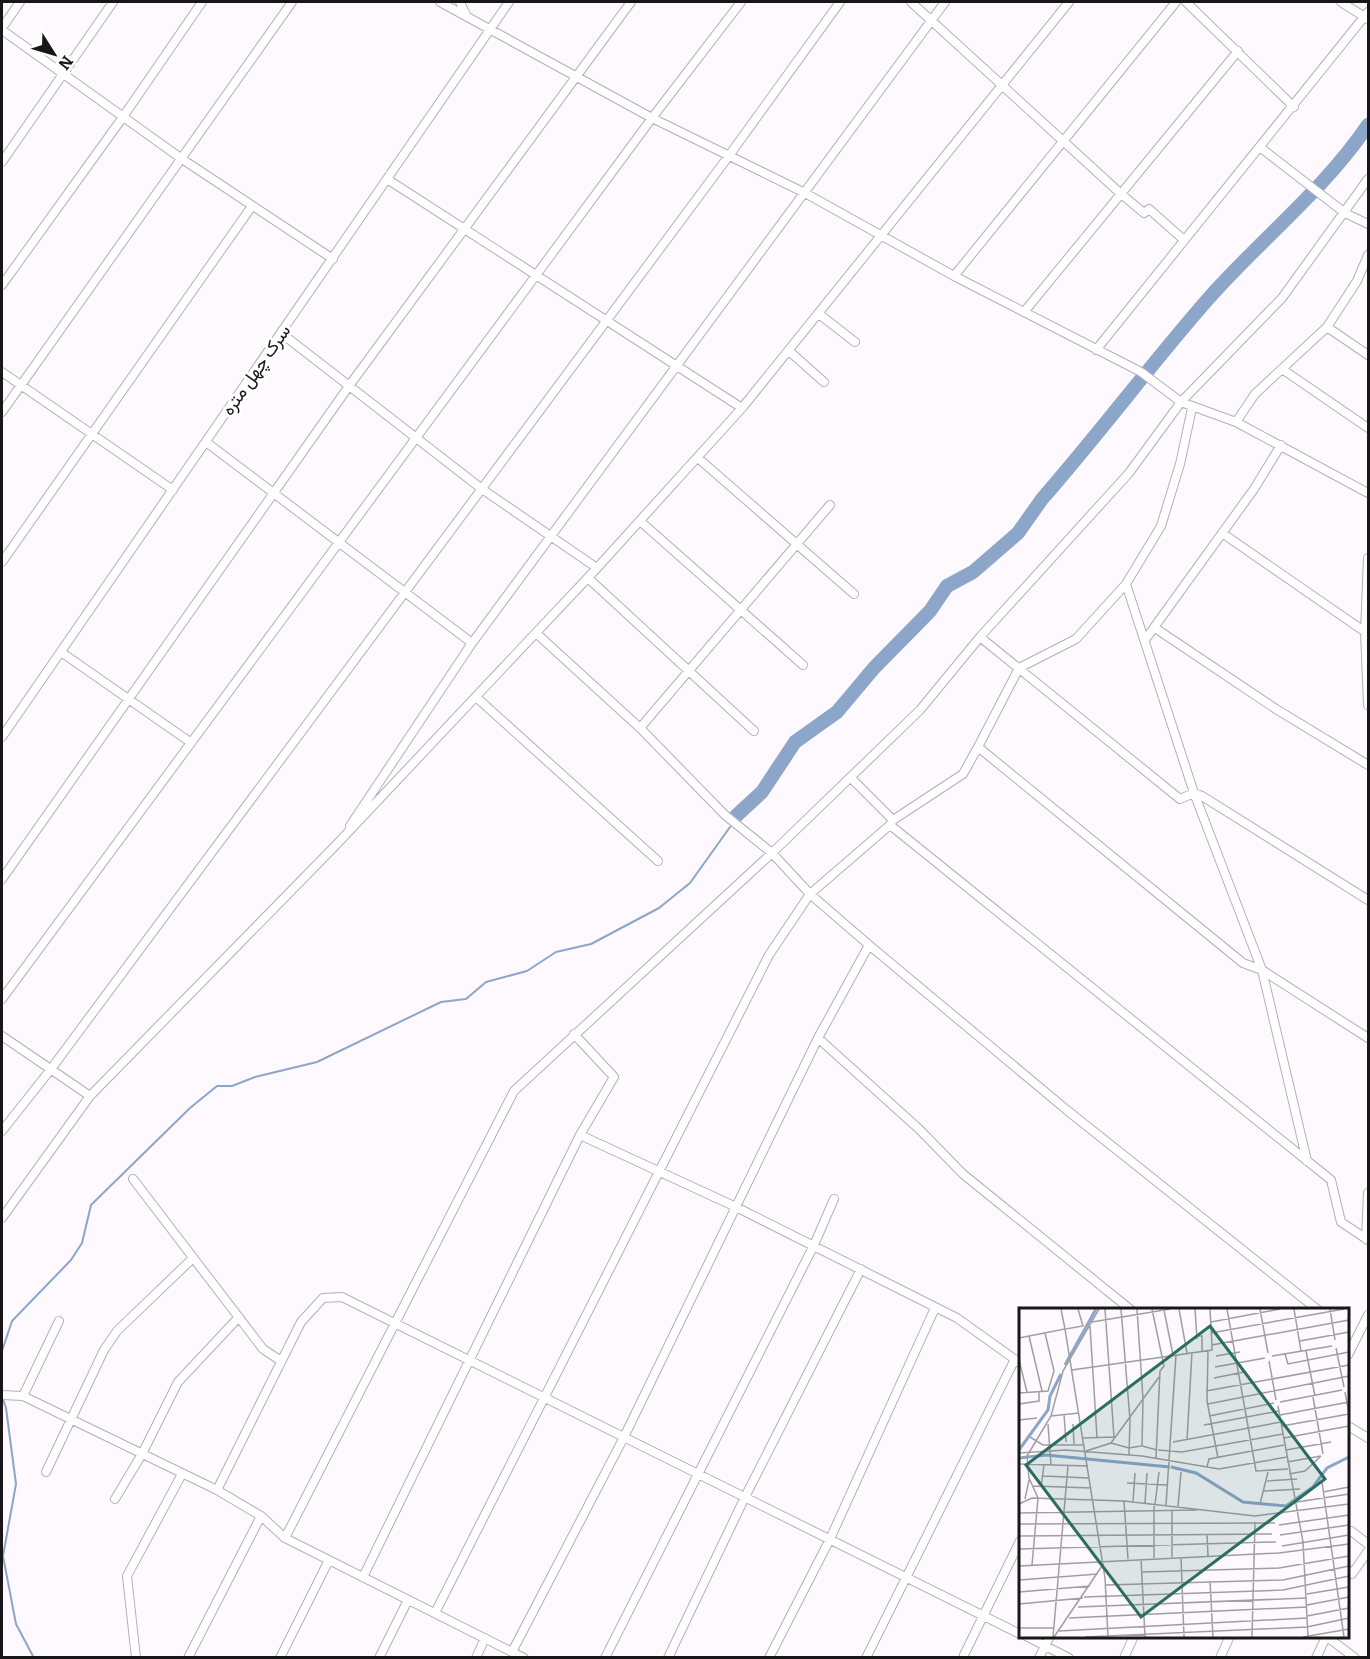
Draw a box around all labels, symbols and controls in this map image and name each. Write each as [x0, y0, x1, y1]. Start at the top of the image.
north arrow [24, 24, 84, 84]
text: N [54, 52, 77, 73]
street label: سرک چهل متره [217, 320, 296, 420]
inset map [1019, 1308, 1349, 1638]

